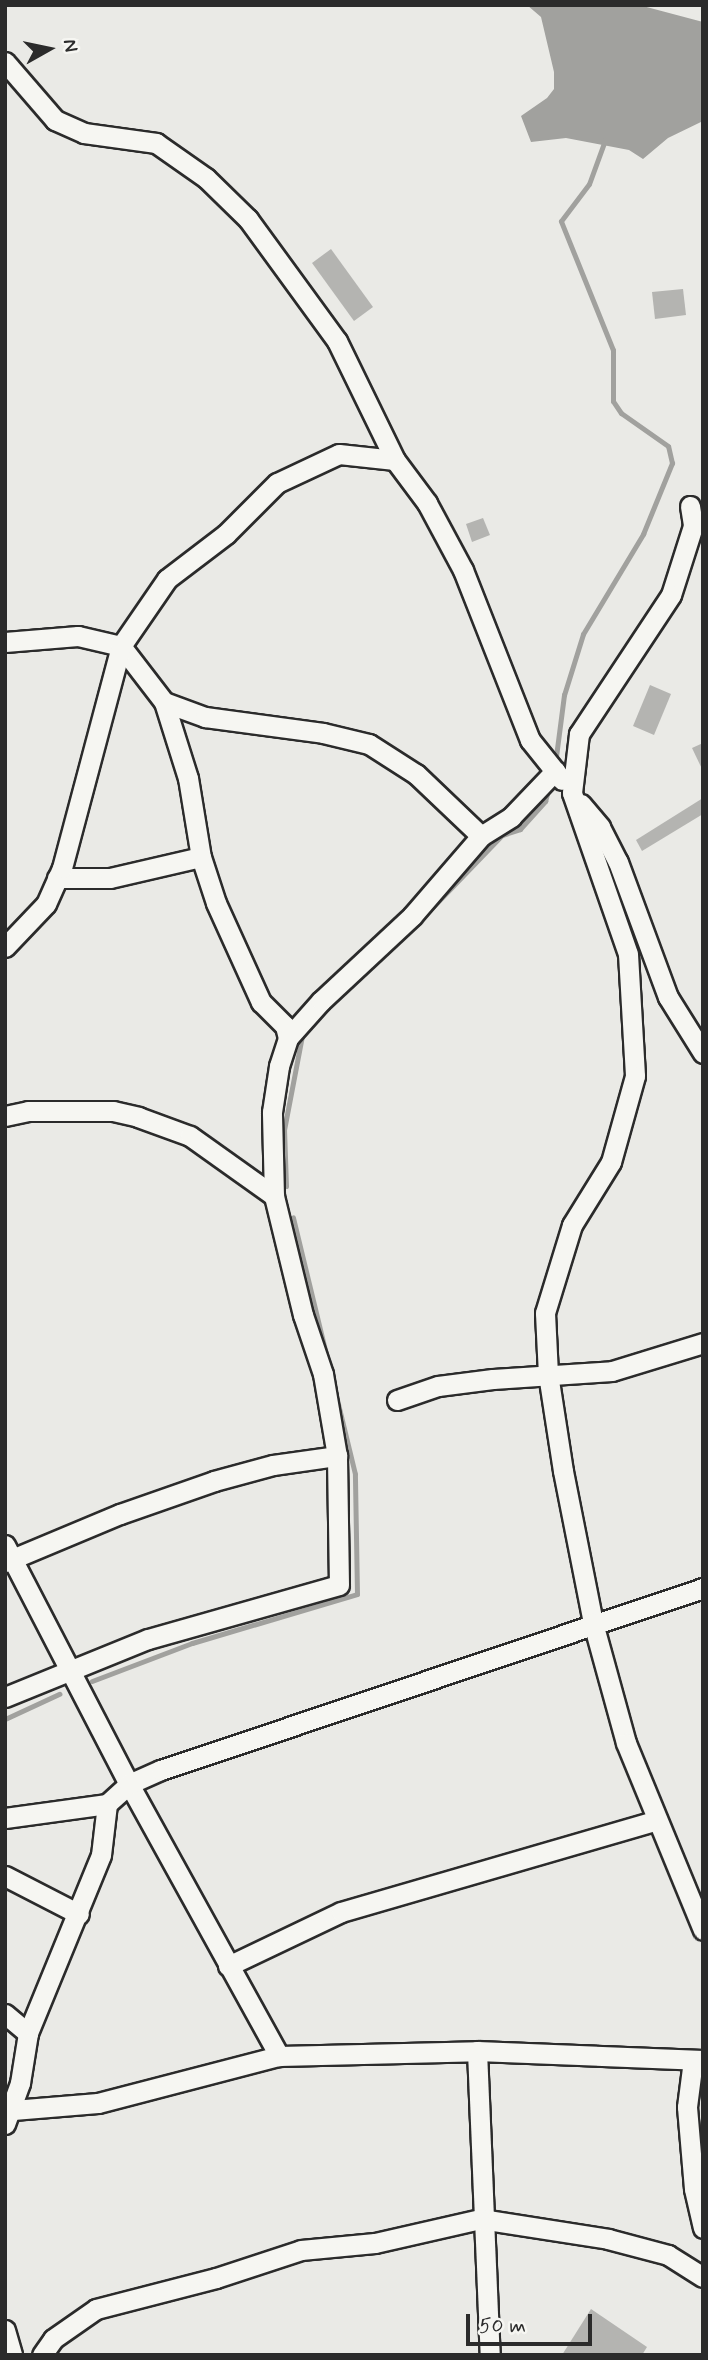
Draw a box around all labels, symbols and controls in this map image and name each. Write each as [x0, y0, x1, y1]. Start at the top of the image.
north arrow [14, 14, 84, 84]
text: N [57, 37, 84, 54]
scale bar [470, 2300, 596, 2344]
text: 50 m [479, 2312, 526, 2340]

